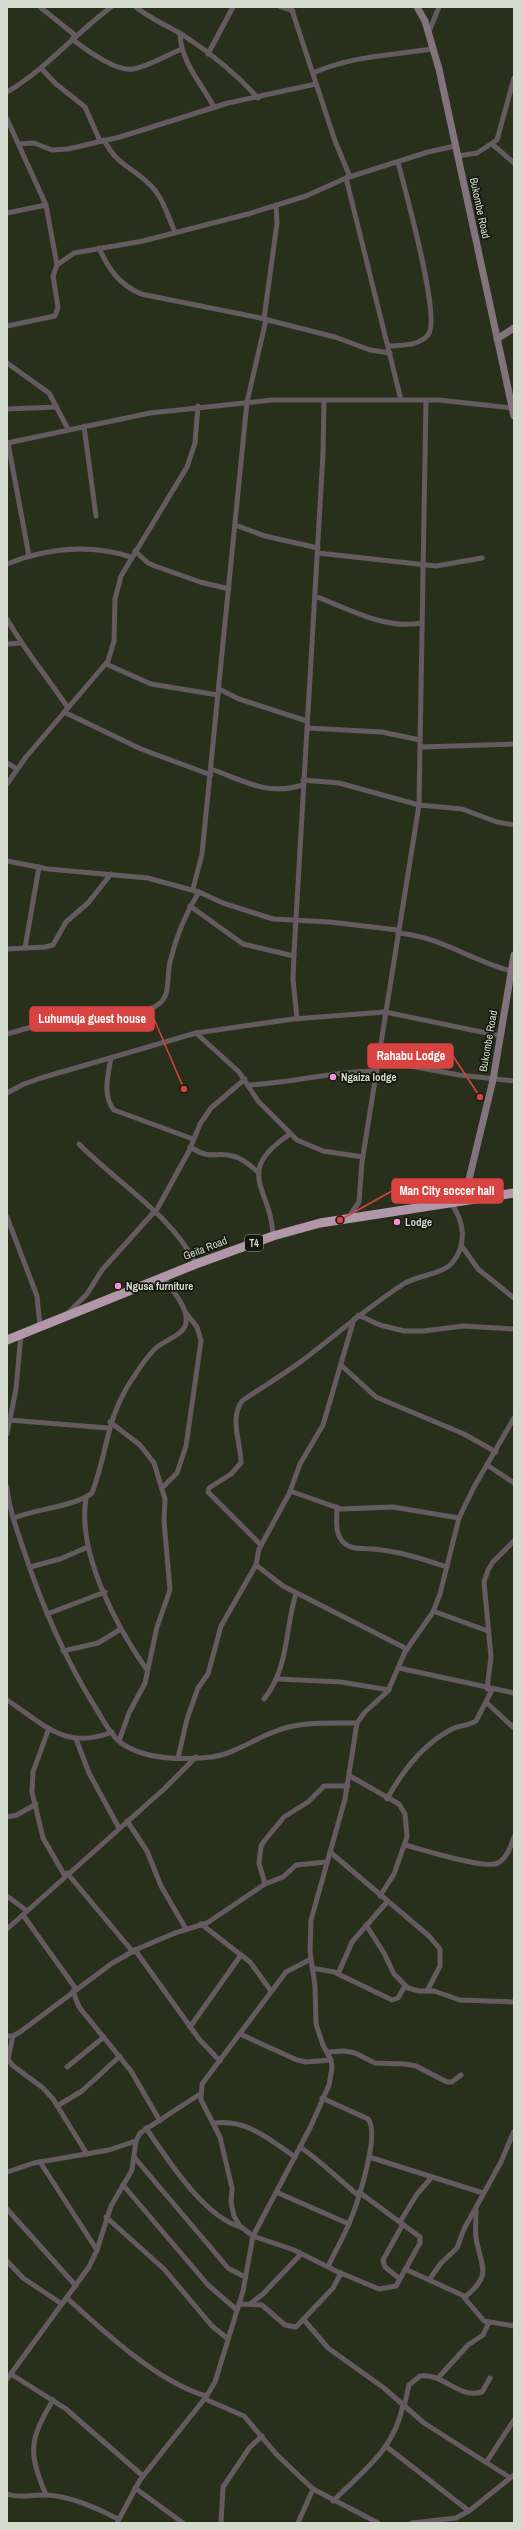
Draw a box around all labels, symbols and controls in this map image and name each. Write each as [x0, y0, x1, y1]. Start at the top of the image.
street label: Bukombe Road [467, 176, 493, 240]
callout: Luhumuja guest house [30, 1007, 154, 1031]
street label: Bukombe Road [476, 1009, 500, 1073]
text: Luhumuja guest house [38, 1011, 146, 1027]
callout: Rahabu Lodge [368, 1044, 453, 1068]
text: Rahabu Lodge [377, 1048, 446, 1064]
place label: Ngaiza lodge [341, 1070, 397, 1084]
marker: Ngaiza lodge [328, 1072, 338, 1082]
callout: Man City soccer hall [392, 1179, 503, 1203]
text: Man City soccer hall [399, 1183, 495, 1199]
place label: Lodge [405, 1215, 432, 1229]
marker: Lodge [392, 1217, 402, 1227]
street label: Geita Road [181, 1233, 229, 1263]
road number: T4 [245, 1235, 263, 1251]
place label: Ngusa furniture [126, 1279, 193, 1293]
marker: Ngusa furniture [113, 1281, 123, 1291]

